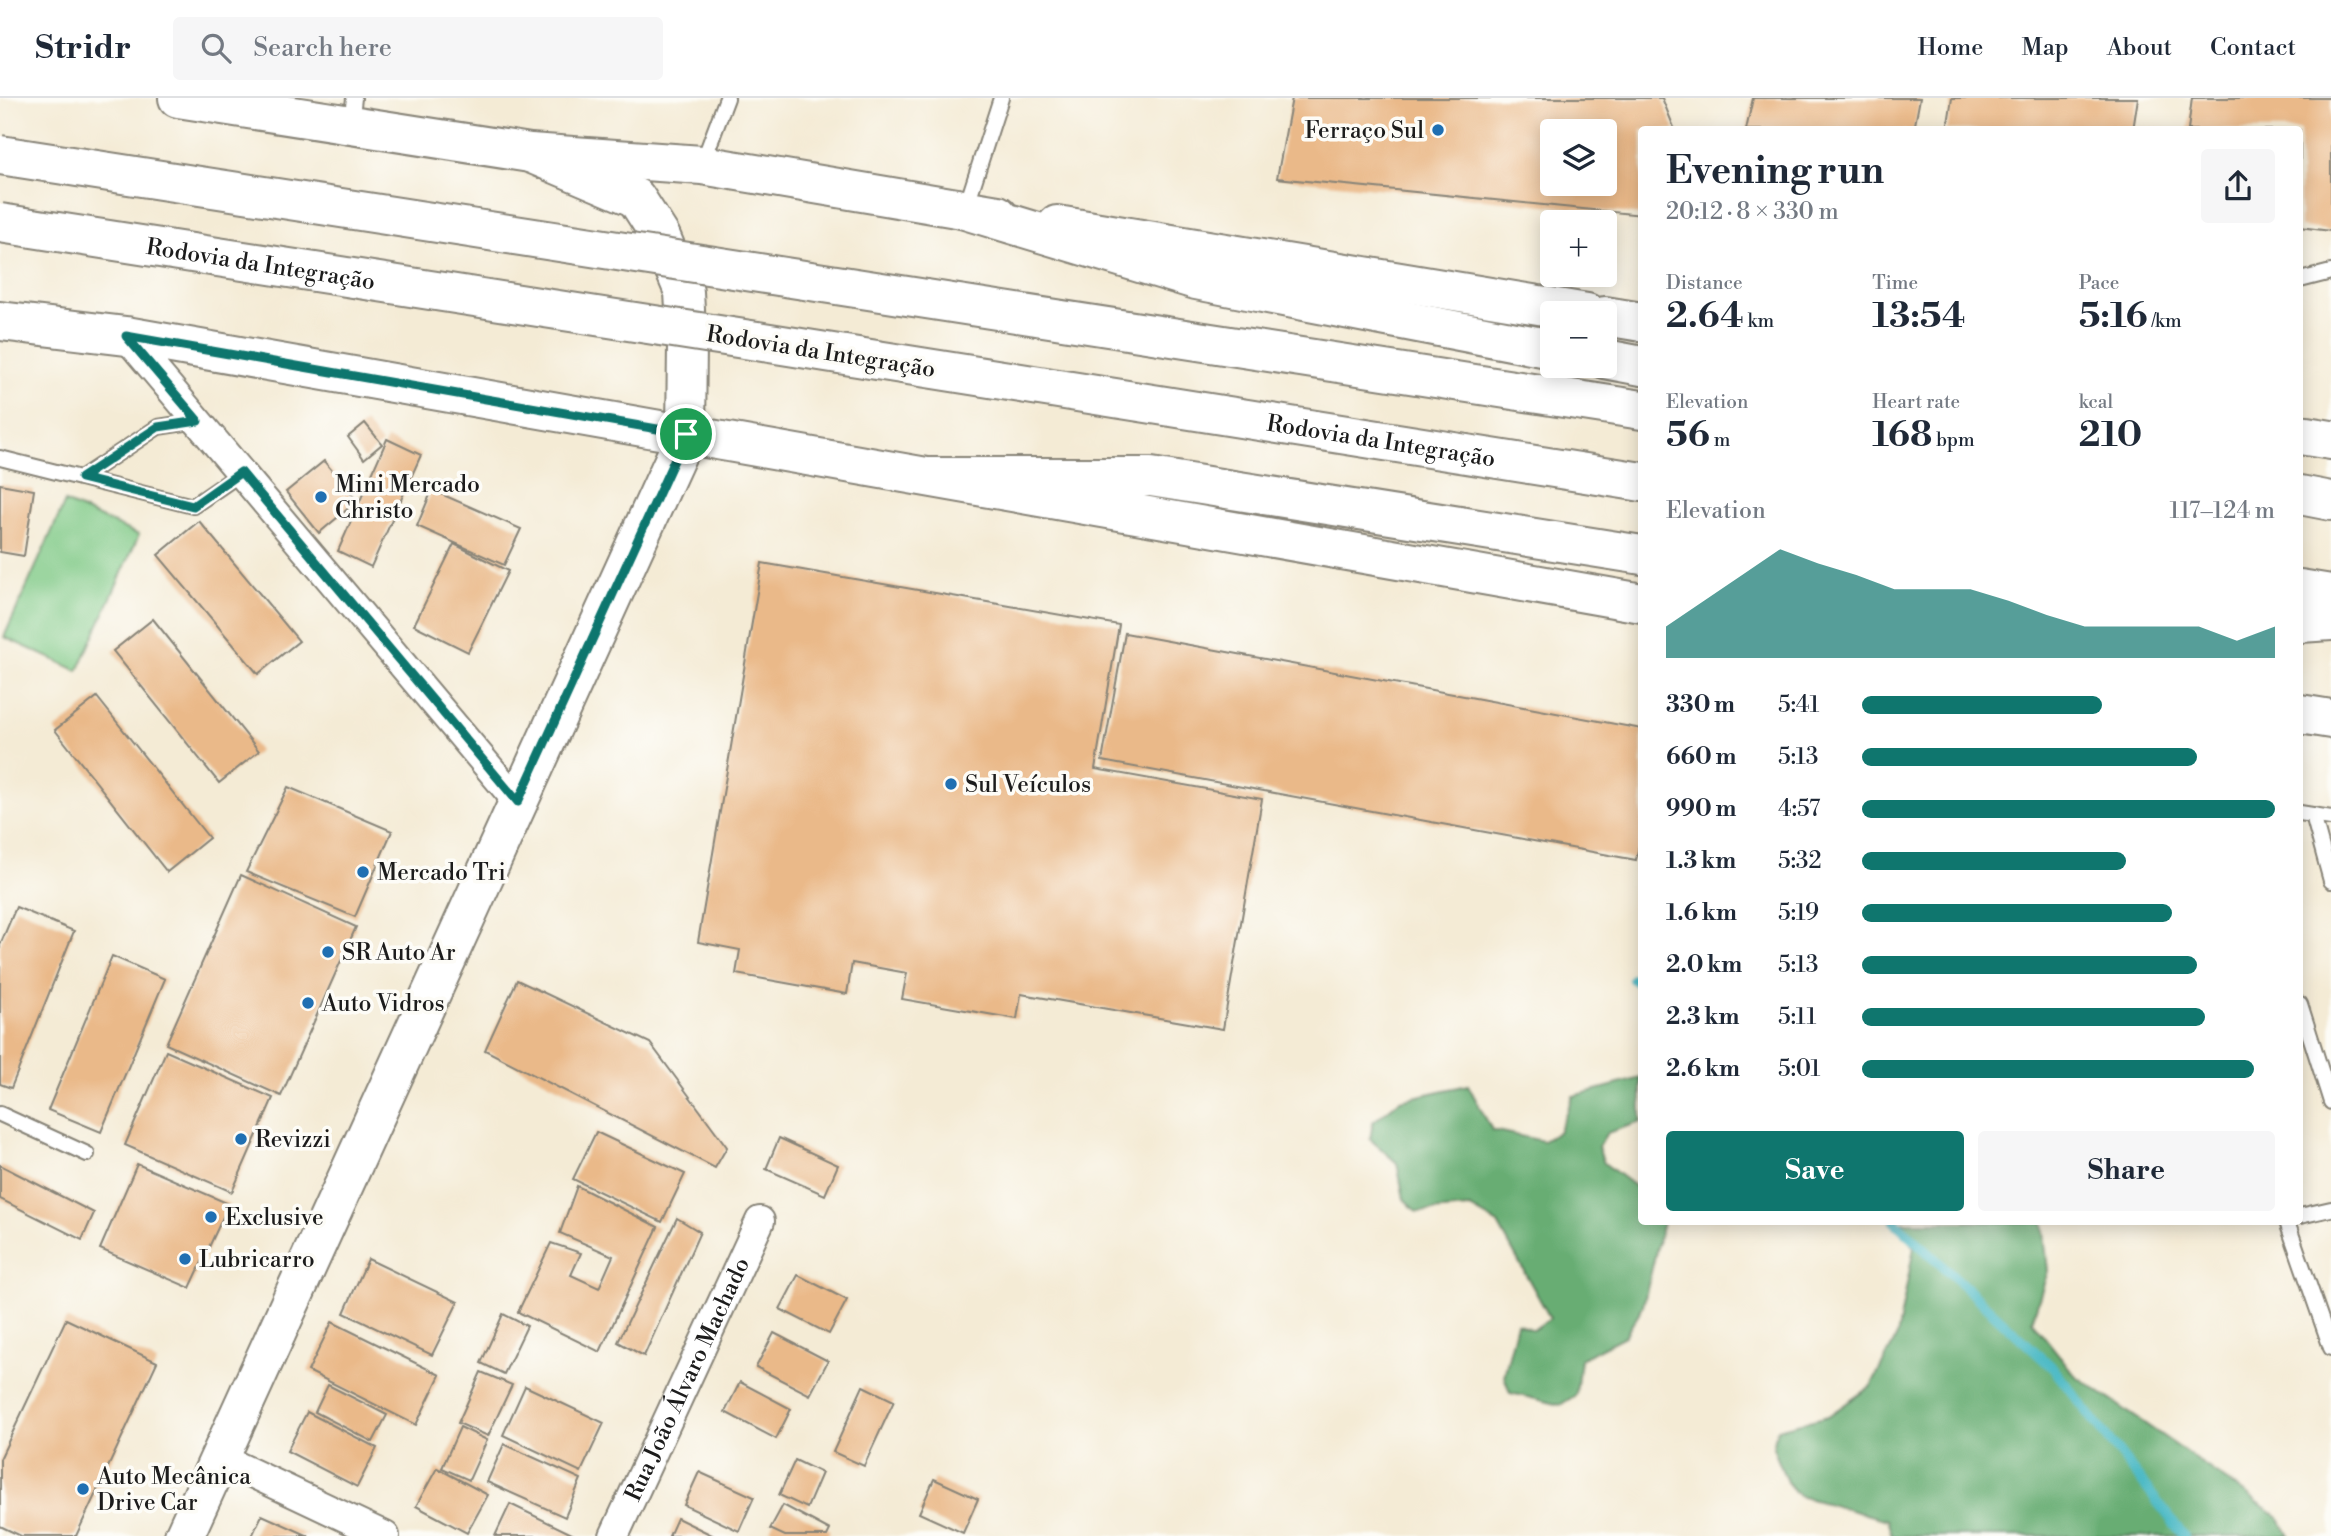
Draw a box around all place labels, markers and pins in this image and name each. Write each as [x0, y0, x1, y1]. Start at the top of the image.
place label: Ferraço Sul [1305, 117, 1424, 145]
marker: Ferraço Sul [1430, 122, 1446, 138]
pin [656, 404, 716, 464]
place label: Mini Mercado Christo [335, 471, 480, 525]
marker: Mini Mercado Christo [313, 489, 329, 505]
place label: Sul Veículos [965, 771, 1091, 799]
marker: Sul Veículos [943, 776, 959, 792]
place label: Mercado Tri [377, 859, 506, 887]
marker: Mercado Tri [355, 864, 371, 880]
place label: SR Auto Ar [342, 939, 456, 967]
marker: SR Auto Ar [320, 944, 336, 960]
place label: Auto Vidros [321, 990, 445, 1018]
marker: Auto Vidros [300, 995, 316, 1011]
place label: Revizzi [255, 1126, 331, 1154]
marker: Revizzi [233, 1131, 249, 1147]
place label: Exclusive [225, 1204, 324, 1232]
marker: Exclusive [203, 1209, 219, 1225]
place label: Lubricarro [199, 1246, 315, 1274]
marker: Lubricarro [177, 1251, 193, 1267]
place label: Auto Mecânica Drive Car [96, 1463, 251, 1517]
marker: Auto Mecânica Drive Car [75, 1481, 91, 1497]

